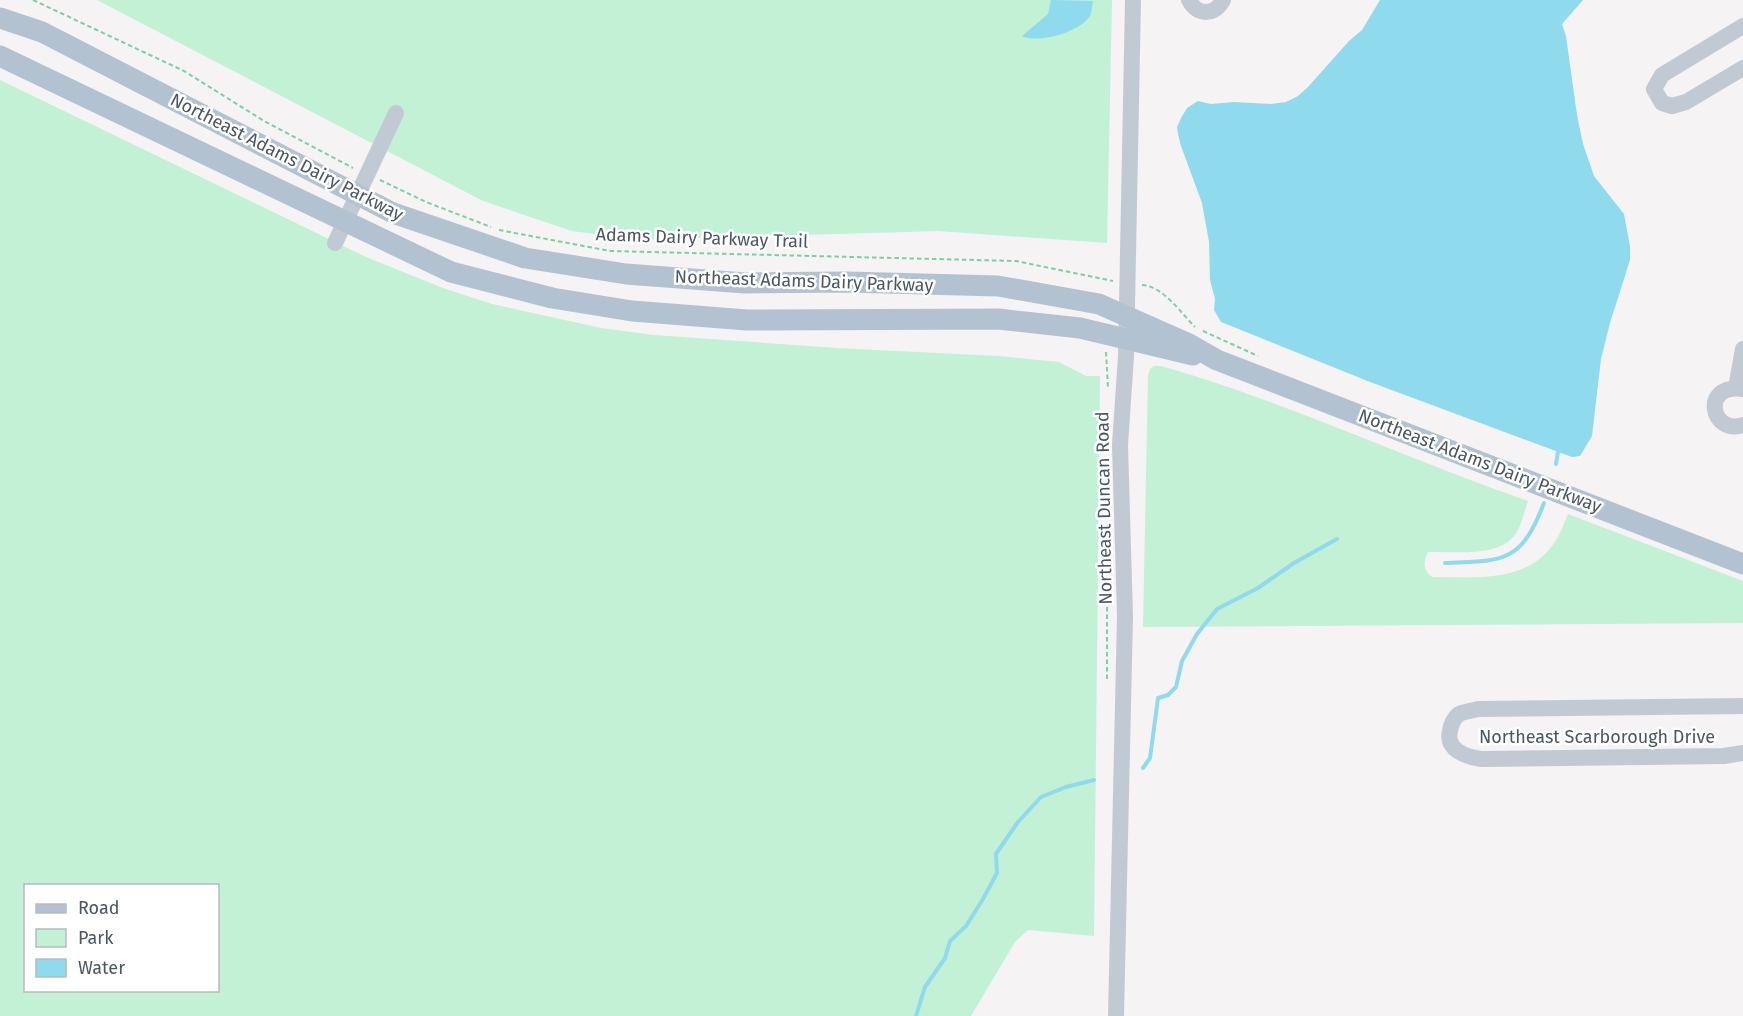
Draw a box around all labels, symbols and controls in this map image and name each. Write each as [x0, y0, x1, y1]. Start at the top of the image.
street label: Northeast Adams Dairy Parkway [167, 89, 407, 226]
street label: Adams Dairy Parkway Trail [595, 223, 809, 253]
street label: Northeast Adams Dairy Parkway [674, 265, 934, 297]
street label: Northeast Adams Dairy Parkway [1355, 404, 1605, 518]
street label: Northeast Duncan Road [1091, 411, 1117, 605]
street label: Northeast Scarborough Drive [1479, 726, 1715, 748]
legend [24, 884, 219, 992]
text: Road [78, 897, 120, 919]
text: Park [78, 927, 114, 949]
text: Water [78, 957, 125, 979]

